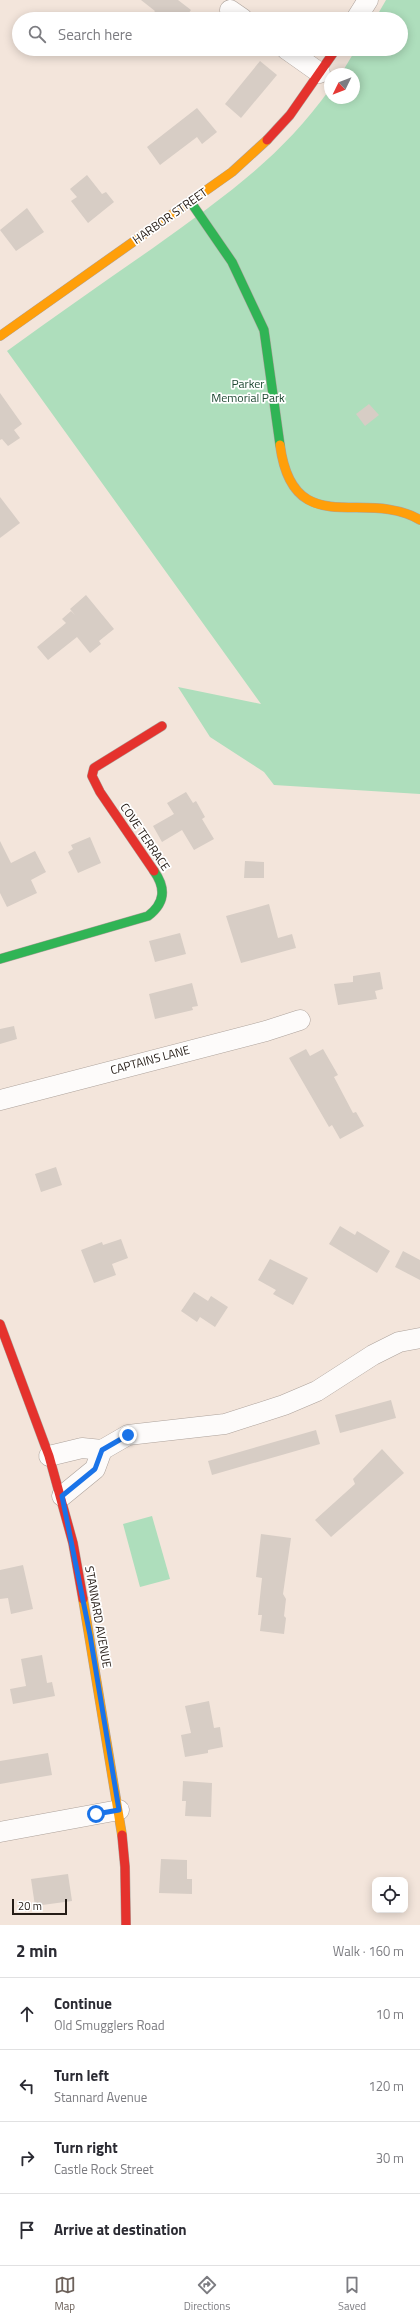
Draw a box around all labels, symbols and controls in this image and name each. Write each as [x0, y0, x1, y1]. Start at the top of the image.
search box [12, 12, 408, 56]
icon: search [26, 23, 48, 45]
text: Search here [58, 23, 132, 46]
north arrow [324, 68, 360, 104]
street label: HARBOR STREET [128, 182, 212, 249]
park label: Parker Memorial Park [211, 374, 285, 407]
street label: COVE TERRACE [116, 799, 175, 875]
street label: CAPTAINS LANE [108, 1040, 192, 1079]
route end [119, 1426, 137, 1444]
street label: STANNARD AVENUE [80, 1564, 117, 1670]
route start [87, 1805, 105, 1823]
map controls [372, 1877, 408, 1913]
button: locate [372, 1877, 408, 1913]
scale bar [12, 1897, 67, 1916]
text: 20 m [18, 1898, 42, 1914]
text: 2 min [16, 1938, 57, 1964]
text: Walk · 160 m [333, 1941, 404, 1961]
text: Continue [54, 1992, 112, 2015]
icon: ahead [16, 2003, 38, 2025]
text: 10 m [376, 2004, 404, 2024]
text: Old Smugglers Road [54, 2015, 165, 2035]
text: Turn left [54, 2064, 109, 2087]
icon: left [16, 2075, 38, 2097]
text: 120 m [368, 2076, 404, 2096]
text: Stannard Avenue [54, 2087, 147, 2107]
text: Turn right [54, 2136, 118, 2159]
icon: right [16, 2147, 38, 2169]
text: 30 m [376, 2148, 404, 2168]
text: Castle Rock Street [54, 2159, 154, 2179]
text: Arrive at destination [54, 2218, 187, 2241]
icon: arrive [16, 2219, 38, 2241]
tab: Map [54, 2274, 76, 2314]
tab: Directions [184, 2274, 230, 2314]
tab: Saved [338, 2274, 366, 2314]

